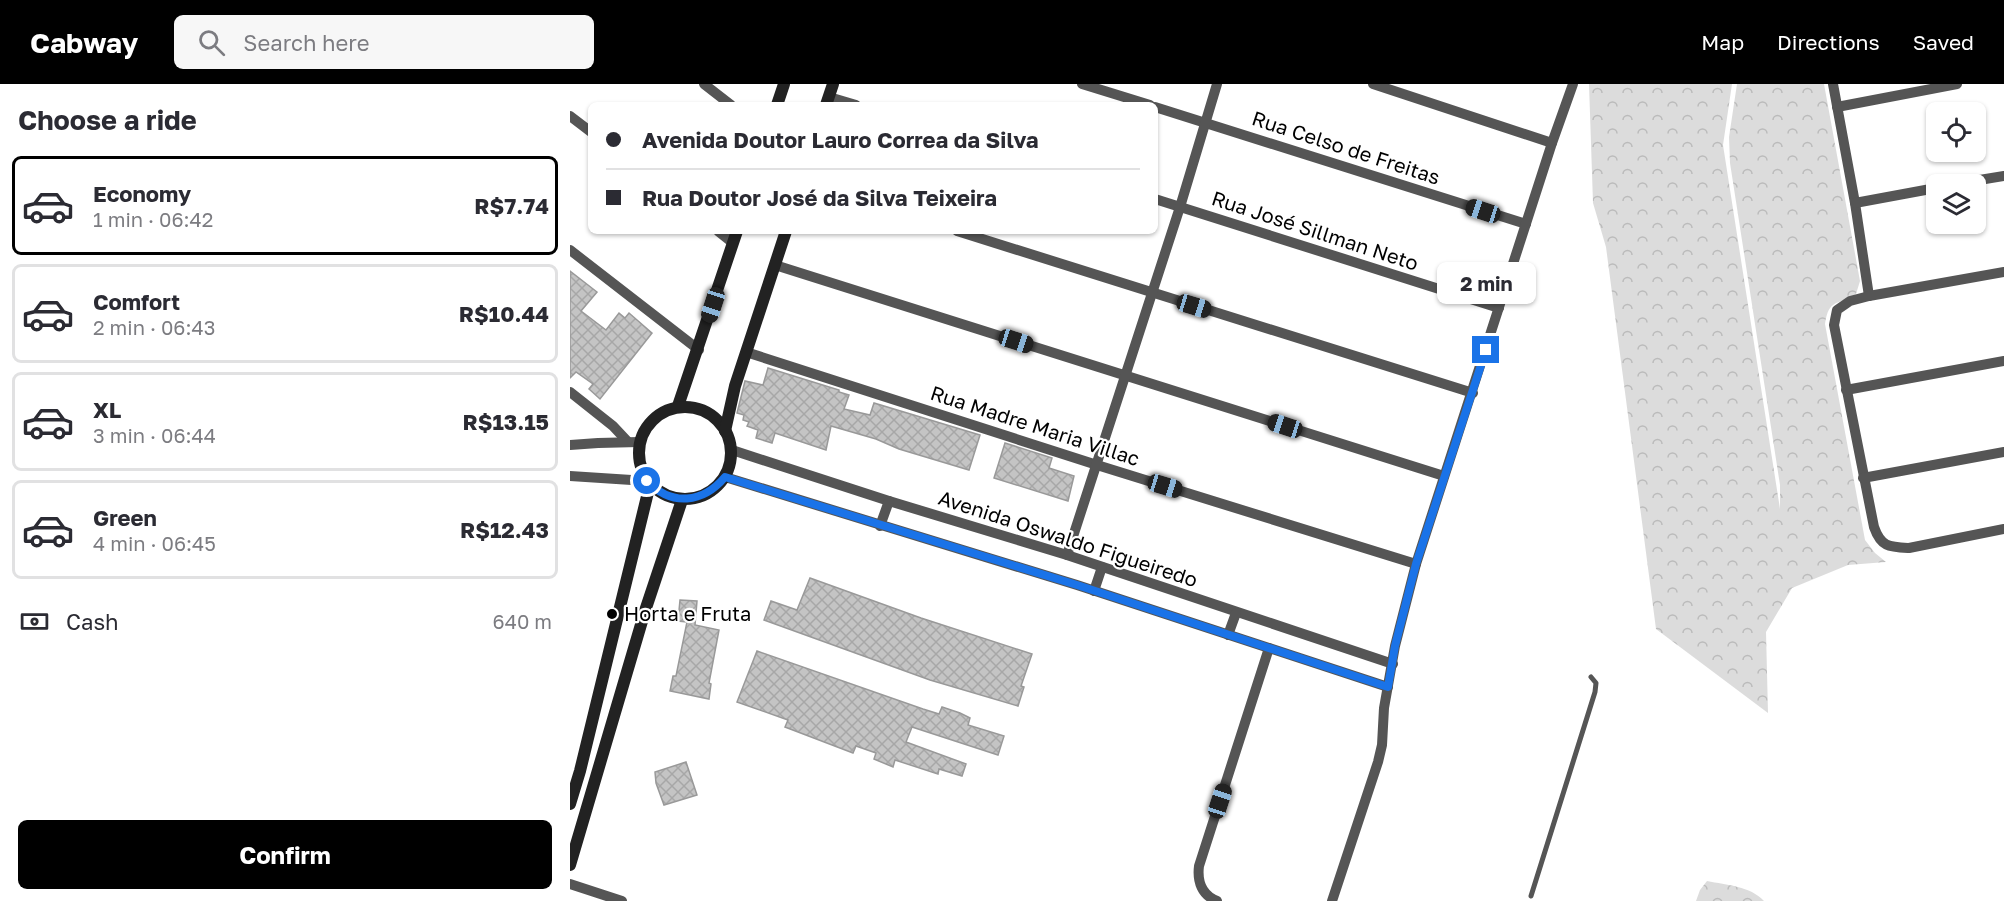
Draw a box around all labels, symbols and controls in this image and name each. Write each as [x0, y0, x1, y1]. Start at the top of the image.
search box [174, 15, 594, 69]
text: Cabway [30, 26, 138, 59]
icon: search [195, 26, 228, 59]
text: Search here [243, 29, 369, 56]
text: Map [1701, 29, 1744, 55]
text: Directions [1777, 29, 1880, 55]
text: Saved [1913, 29, 1974, 55]
map controls [1926, 102, 1986, 234]
button: locate [1926, 102, 1986, 162]
text: Choose a ride [18, 104, 197, 136]
street label: Rua Celso de Freitas [1249, 105, 1443, 189]
text: Avenida Doutor Lauro Correa da Silva [642, 126, 1039, 153]
button: layers [1926, 174, 1986, 234]
icon: car [21, 179, 75, 233]
text: Economy [93, 180, 191, 207]
text: Rua Doutor José da Silva Teixeira [642, 184, 997, 211]
street label: Rua José Sillman Neto [1209, 185, 1422, 275]
text: R$7.74 [474, 192, 549, 219]
car [1463, 197, 1503, 225]
text: 1 min · 06:42 [93, 207, 213, 231]
callout: 2 min [1436, 263, 1536, 305]
text: 2 min [1460, 271, 1513, 295]
car [699, 285, 727, 325]
icon: car [21, 287, 75, 341]
text: Comfort [93, 288, 180, 315]
car [1174, 292, 1214, 320]
text: R$10.44 [459, 300, 549, 327]
text: 2 min · 06:43 [93, 315, 215, 339]
car [996, 327, 1036, 355]
route end [1472, 336, 1499, 363]
street label: Rua Madre Maria Villac [928, 380, 1143, 470]
icon: car [21, 395, 75, 449]
text: XL [93, 396, 121, 423]
text: R$13.15 [462, 408, 549, 435]
car [1265, 412, 1305, 440]
text: 3 min · 06:44 [93, 423, 216, 447]
route start [633, 467, 660, 494]
car [1145, 472, 1185, 500]
street label: Avenida Oswaldo Figueiredo [936, 485, 1201, 591]
icon: car [21, 503, 75, 557]
text: Green [93, 504, 157, 531]
text: R$12.43 [460, 516, 549, 543]
text: 4 min · 06:45 [93, 531, 216, 555]
place label: Horta e Fruta [624, 601, 751, 625]
icon: cash [18, 605, 51, 638]
marker: Horta e Fruta [605, 607, 619, 621]
text: Cash [66, 608, 119, 635]
text: 640 m [493, 609, 552, 633]
car [1206, 781, 1234, 821]
button: Confirm [18, 820, 552, 889]

